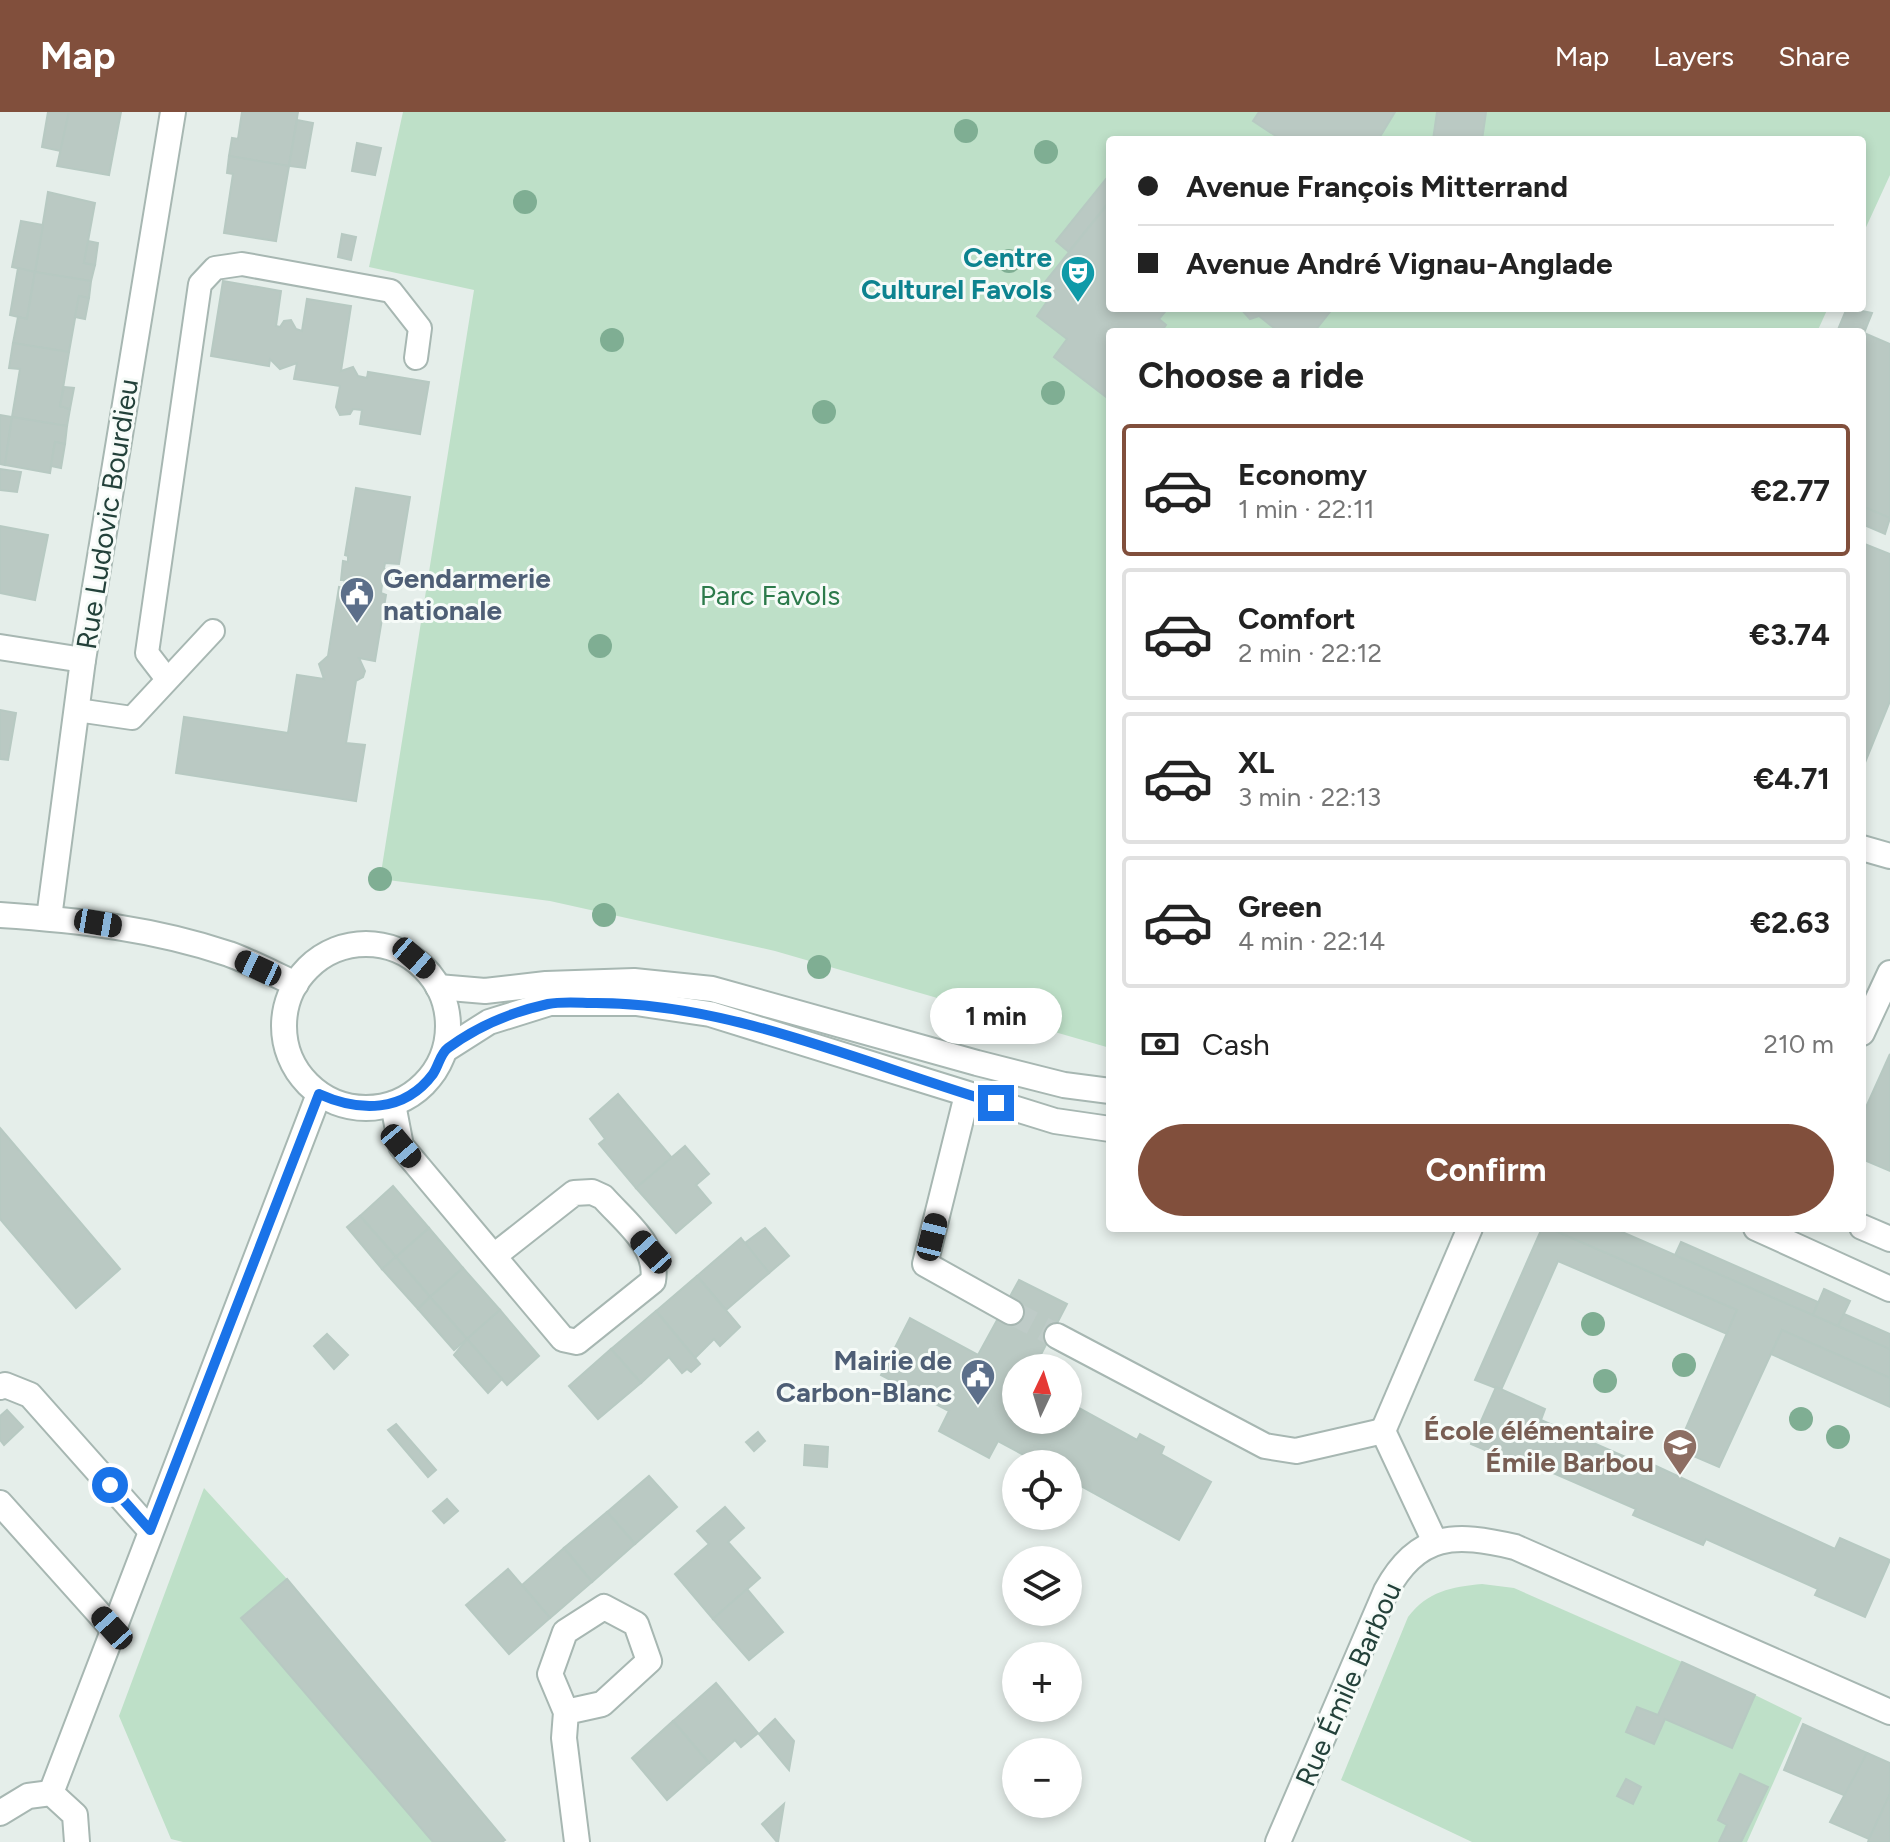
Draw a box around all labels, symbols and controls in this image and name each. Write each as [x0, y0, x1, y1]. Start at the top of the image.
text: Map [40, 33, 116, 79]
text: Map [1555, 39, 1609, 73]
text: Layers [1653, 39, 1734, 73]
text: Share [1778, 39, 1850, 73]
text: Avenue François Mitterrand [1186, 168, 1568, 205]
place label: Centre Culturel Favols [861, 240, 1052, 306]
text: Avenue André Vignau-Anglade [1186, 245, 1613, 282]
theatre icon: Centre Culturel Favols [1059, 254, 1097, 304]
text: Choose a ride [1138, 354, 1364, 397]
street label: Rue Ludovic Bourdieu [69, 376, 145, 652]
icon: car [1142, 454, 1214, 526]
text: Economy [1238, 456, 1367, 493]
text: €2.77 [1751, 472, 1830, 509]
text: 1 min · 22:11 [1238, 493, 1374, 525]
place label: Gendarmerie nationale [383, 561, 551, 627]
public building icon: Gendarmerie nationale [338, 575, 376, 625]
park label: Parc Favols [700, 578, 840, 612]
icon: car [1142, 598, 1214, 670]
text: Comfort [1238, 600, 1356, 637]
text: €3.74 [1749, 616, 1830, 653]
text: 2 min · 22:12 [1238, 637, 1382, 669]
icon: car [1142, 742, 1214, 814]
text: XL [1238, 744, 1274, 781]
text: €4.71 [1753, 760, 1830, 797]
text: 3 min · 22:13 [1238, 781, 1381, 813]
icon: car [1142, 886, 1214, 958]
text: Green [1238, 888, 1322, 925]
text: €2.63 [1750, 904, 1830, 941]
car [72, 907, 124, 939]
text: 4 min · 22:14 [1238, 925, 1385, 957]
car [388, 933, 440, 983]
car [231, 947, 285, 989]
callout: 1 min [930, 987, 1062, 1043]
text: 1 min [965, 1000, 1027, 1032]
icon: cash [1138, 1022, 1182, 1066]
text: Cash [1202, 1026, 1270, 1063]
text: 210 m [1764, 1028, 1834, 1060]
route end [978, 1085, 1014, 1121]
car [376, 1120, 426, 1172]
button: Confirm [1138, 1124, 1834, 1216]
car [915, 1211, 949, 1263]
car [626, 1226, 676, 1278]
place label: Mairie de Carbon-Blanc [776, 1343, 952, 1409]
north arrow [1002, 1354, 1082, 1434]
map controls [1002, 1354, 1082, 1818]
public building icon: Mairie de Carbon-Blanc [959, 1357, 997, 1407]
place label: École élémentaire Émile Barbou [1424, 1413, 1654, 1479]
school or university icon: École élémentaire Émile Barbou [1661, 1427, 1699, 1477]
button: locate [1002, 1450, 1082, 1530]
route start [92, 1467, 128, 1503]
button: layers [1002, 1546, 1082, 1626]
street label: Rue Émile Barbou [1288, 1577, 1408, 1791]
car [87, 1602, 137, 1654]
button: + [1002, 1642, 1082, 1722]
button: − [1002, 1738, 1082, 1818]

